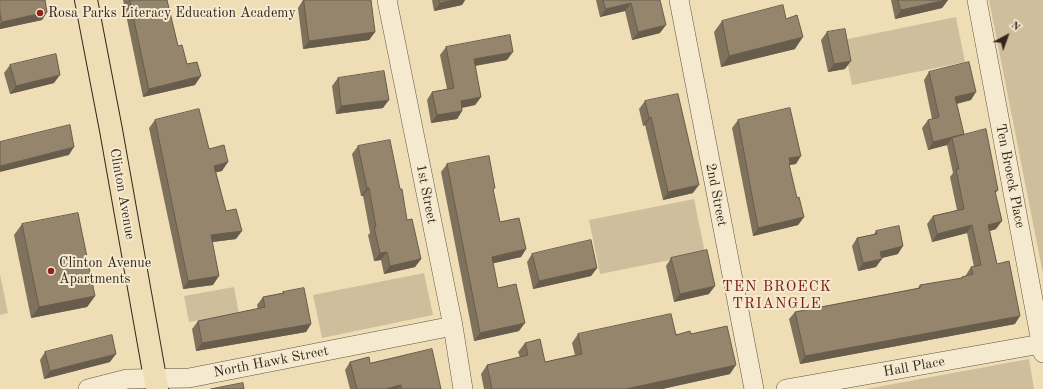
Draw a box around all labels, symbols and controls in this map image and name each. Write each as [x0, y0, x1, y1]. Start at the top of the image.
place label: Rosa Parks Literacy Education Academy [48, 5, 296, 21]
marker: Rosa Parks Literacy Education Academy [35, 8, 45, 18]
north arrow [987, 16, 1027, 56]
text: N [1008, 20, 1022, 33]
street label: Ten Broeck Place [992, 122, 1028, 230]
street label: Clinton Avenue [106, 147, 138, 241]
street label: 2nd Street [702, 162, 730, 228]
street label: 1st Street [412, 163, 440, 225]
place label: Clinton Avenue Apartments [59, 255, 151, 288]
marker: Clinton Avenue Apartments [46, 266, 56, 276]
district label: TEN BROECK TRIANGLE [722, 278, 832, 313]
street label: North Hawk Street [212, 343, 330, 381]
street label: Hall Place [882, 353, 946, 381]

